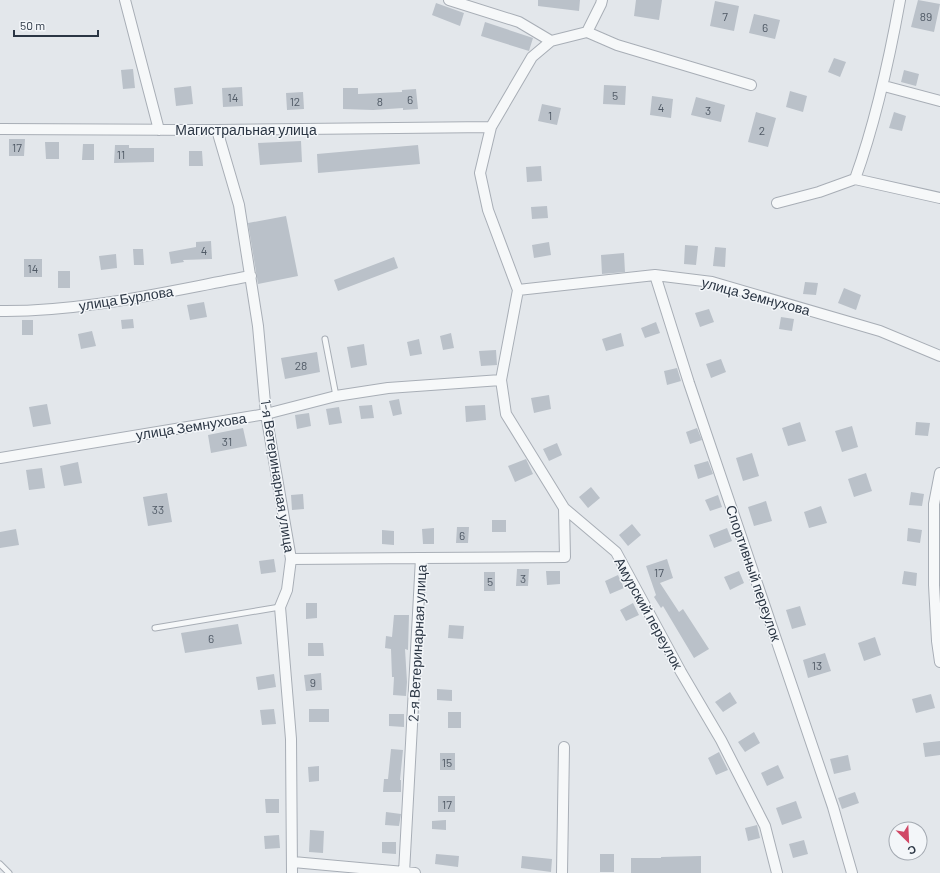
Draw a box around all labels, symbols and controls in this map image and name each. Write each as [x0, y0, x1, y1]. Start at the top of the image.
house number: 7 [722, 9, 728, 23]
house number: 89 [920, 9, 932, 23]
scale bar [14, 12, 98, 38]
text: 50 m [20, 18, 45, 32]
house number: 6 [762, 20, 768, 34]
house number: 5 [612, 88, 618, 102]
house number: 14 [228, 90, 238, 104]
house number: 6 [407, 92, 413, 106]
house number: 12 [290, 94, 300, 108]
house number: 8 [377, 94, 383, 108]
house number: 4 [658, 100, 664, 114]
house number: 3 [705, 103, 711, 117]
house number: 1 [548, 108, 552, 122]
street label: Магистральная улица [175, 121, 317, 138]
house number: 2 [759, 123, 765, 137]
house number: 17 [12, 140, 22, 154]
house number: 11 [117, 147, 125, 161]
house number: 4 [201, 243, 207, 257]
house number: 14 [28, 261, 38, 275]
street label: улица Земнухова [700, 273, 812, 319]
street label: улица Бурлова [78, 282, 175, 314]
house number: 28 [295, 358, 307, 372]
street label: 1-я Ветеринарная улица [257, 398, 299, 554]
street label: улица Земнухова [135, 409, 248, 443]
house number: 31 [222, 434, 232, 448]
house number: 33 [152, 502, 164, 516]
street label: Спортивный переулок [723, 503, 786, 644]
house number: 6 [459, 528, 465, 542]
street label: Амурский переулок [611, 554, 687, 673]
street label: 2-я Ветеринарная улица [404, 564, 430, 722]
house number: 17 [654, 565, 664, 579]
house number: 3 [520, 571, 526, 585]
house number: 5 [487, 574, 493, 588]
house number: 6 [208, 631, 214, 645]
house number: 13 [812, 658, 822, 672]
house number: 9 [310, 675, 316, 689]
house number: 15 [442, 755, 452, 769]
house number: 17 [442, 797, 452, 811]
north arrow [888, 821, 928, 861]
text: С [906, 843, 919, 858]

